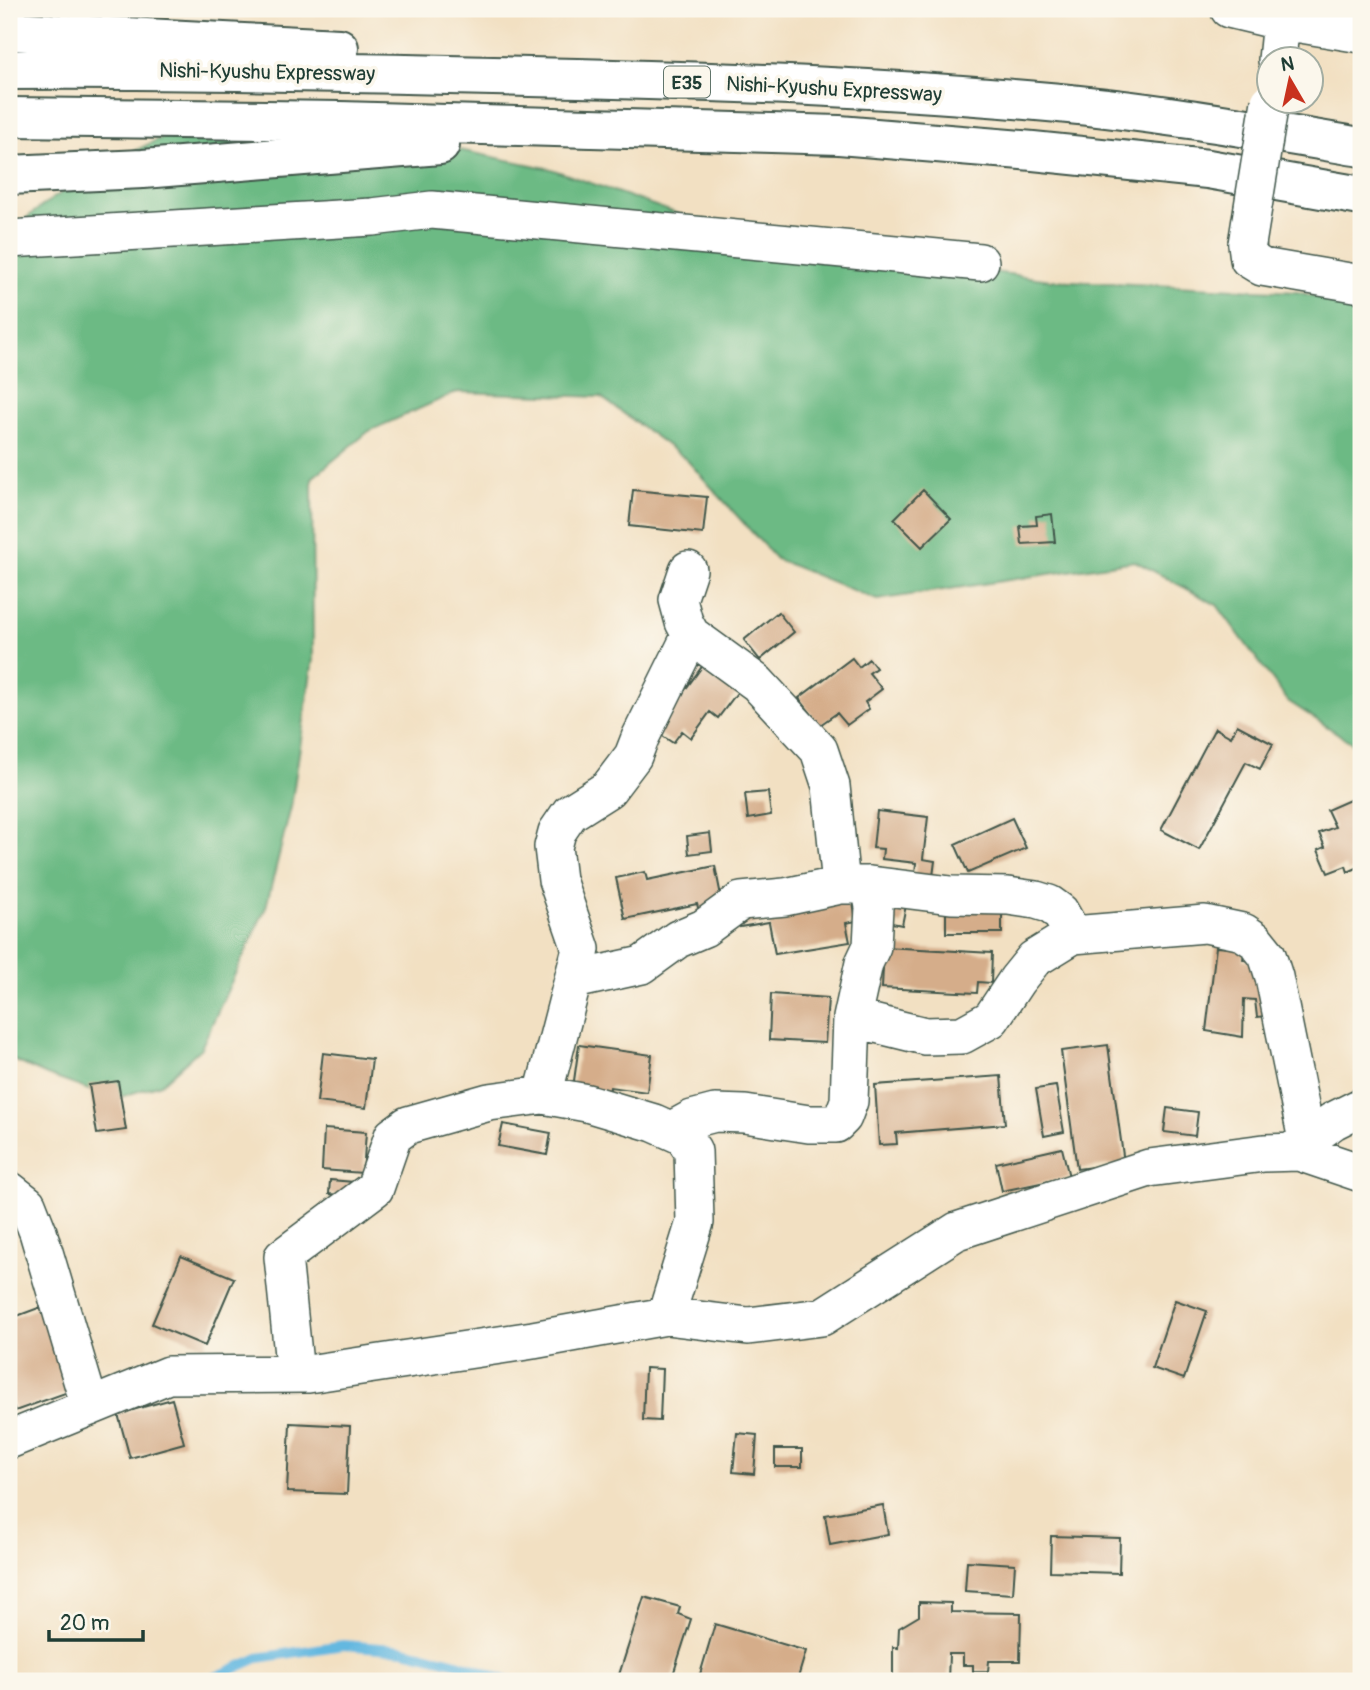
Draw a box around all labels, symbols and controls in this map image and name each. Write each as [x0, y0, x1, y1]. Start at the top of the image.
north arrow [1254, 46, 1324, 116]
text: N [1279, 51, 1296, 77]
street label: Nishi-Kyushu Expressway [159, 57, 375, 88]
road number: E35 [664, 66, 710, 97]
street label: Nishi-Kyushu Expressway [725, 70, 943, 109]
scale bar [49, 1599, 144, 1643]
text: 20 m [60, 1610, 109, 1637]

